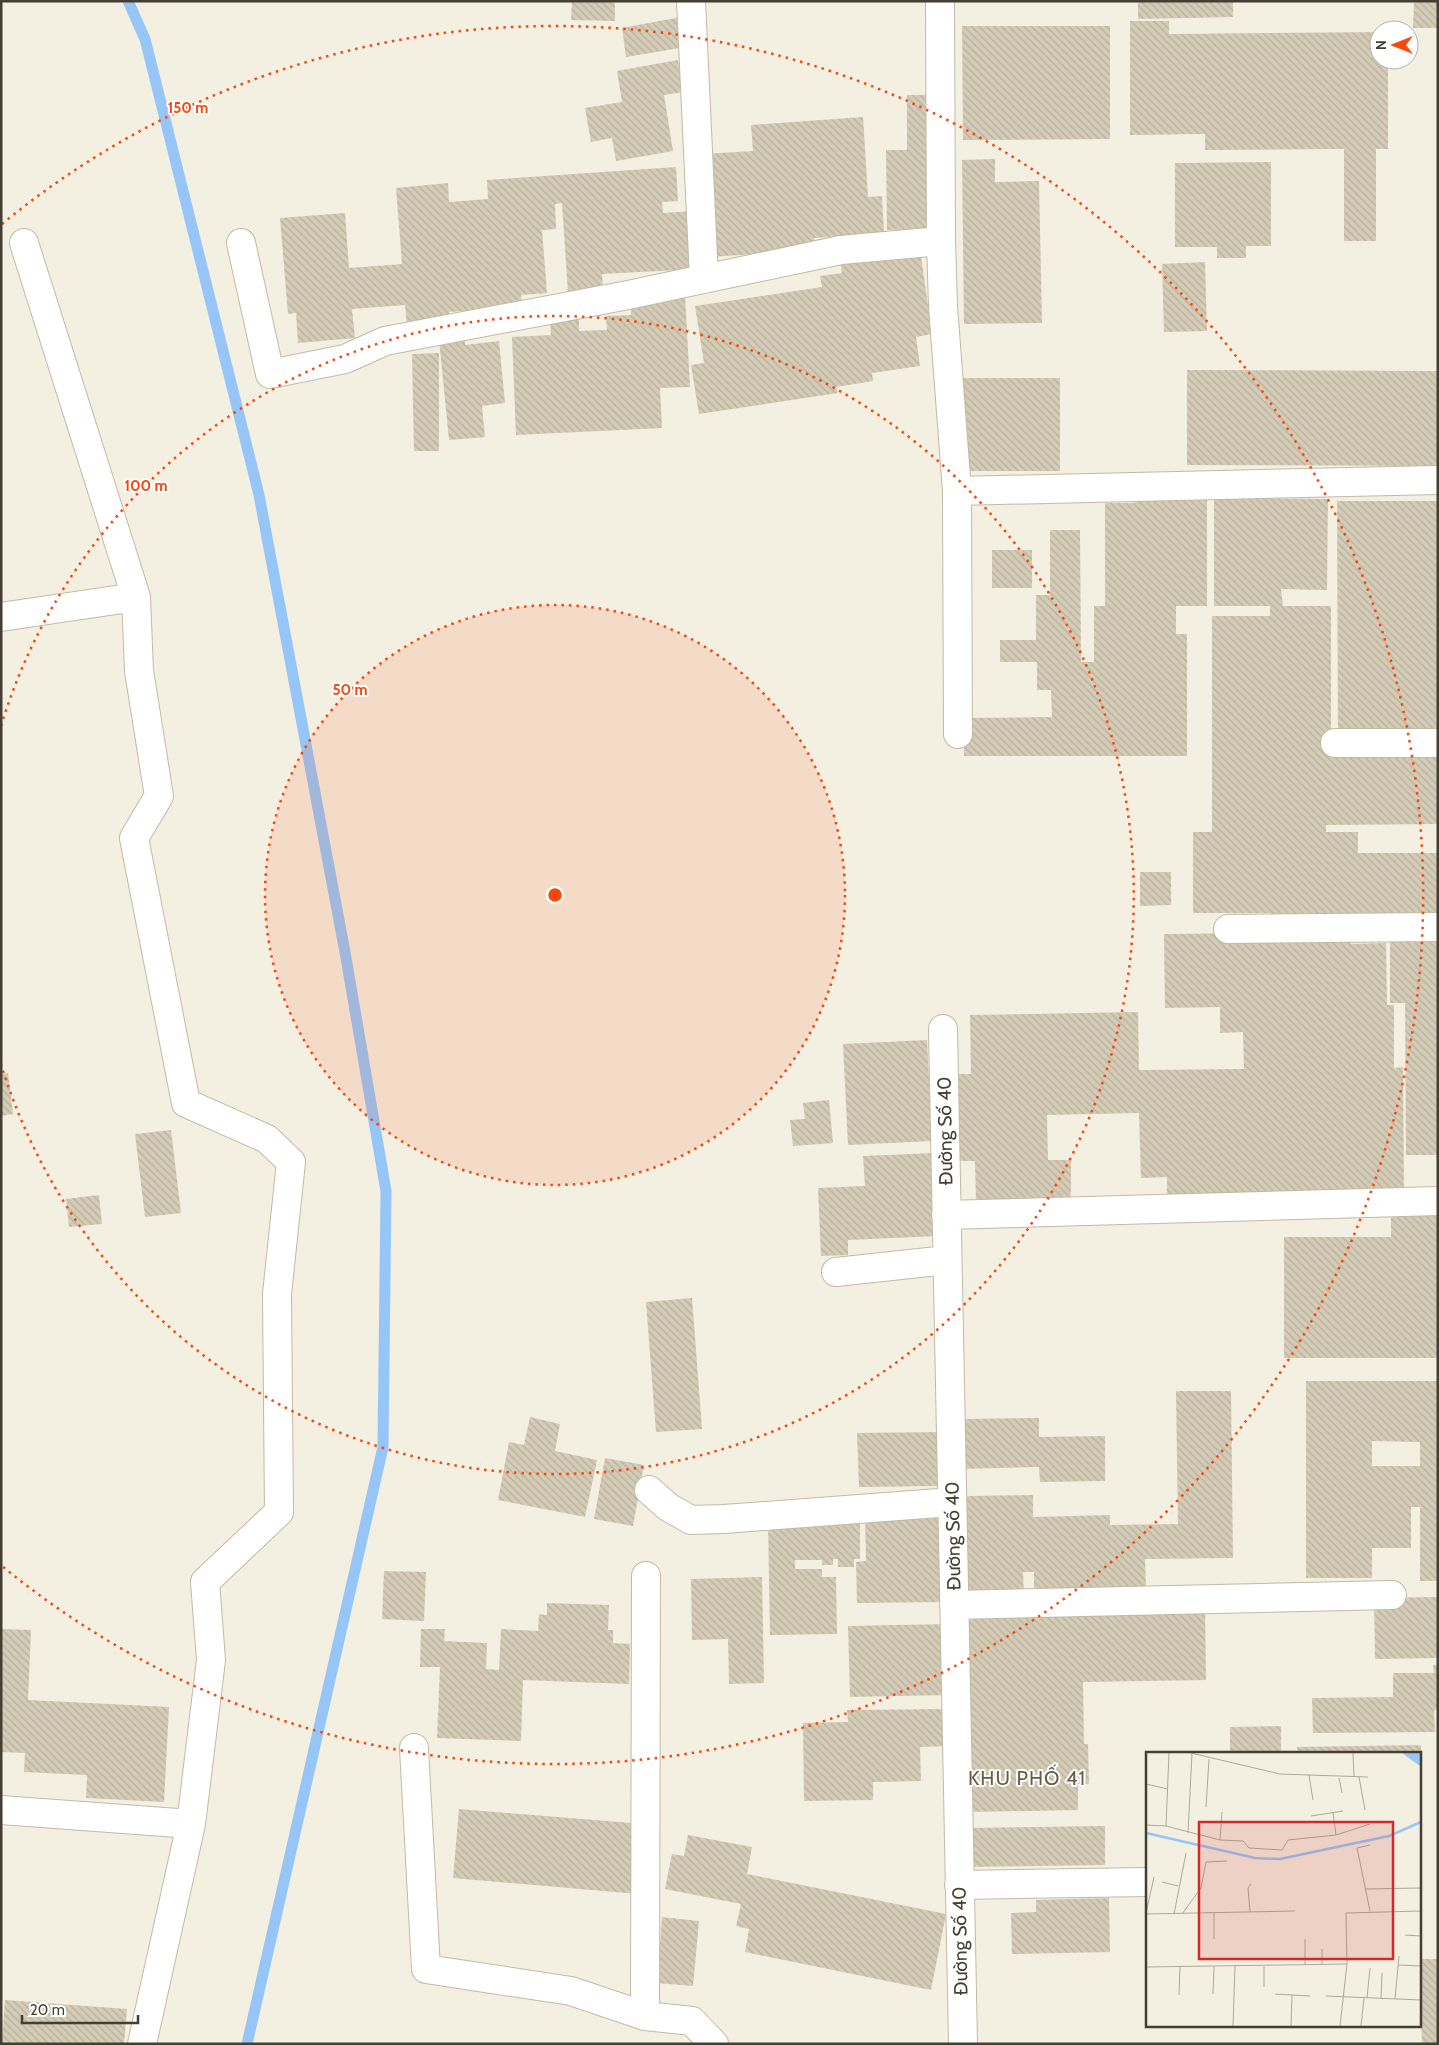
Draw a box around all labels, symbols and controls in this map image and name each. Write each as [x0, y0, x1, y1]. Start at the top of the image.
north arrow [1369, 20, 1419, 70]
text: N [1372, 40, 1390, 50]
text: 150 m [168, 99, 208, 117]
text: 100 m [124, 477, 168, 495]
text: 50 m [332, 681, 368, 699]
centre of rings [546, 886, 564, 904]
street label: Đường Số 40 [933, 1076, 957, 1186]
street label: Đường Số 40 [941, 1481, 965, 1591]
inset map [1146, 1752, 1422, 2028]
district label: KHU PHỐ 41 [968, 1764, 1086, 1790]
street label: Đường Số 40 [948, 1886, 972, 1996]
scale bar [22, 1992, 139, 2024]
text: 20 m [30, 2001, 65, 2019]

